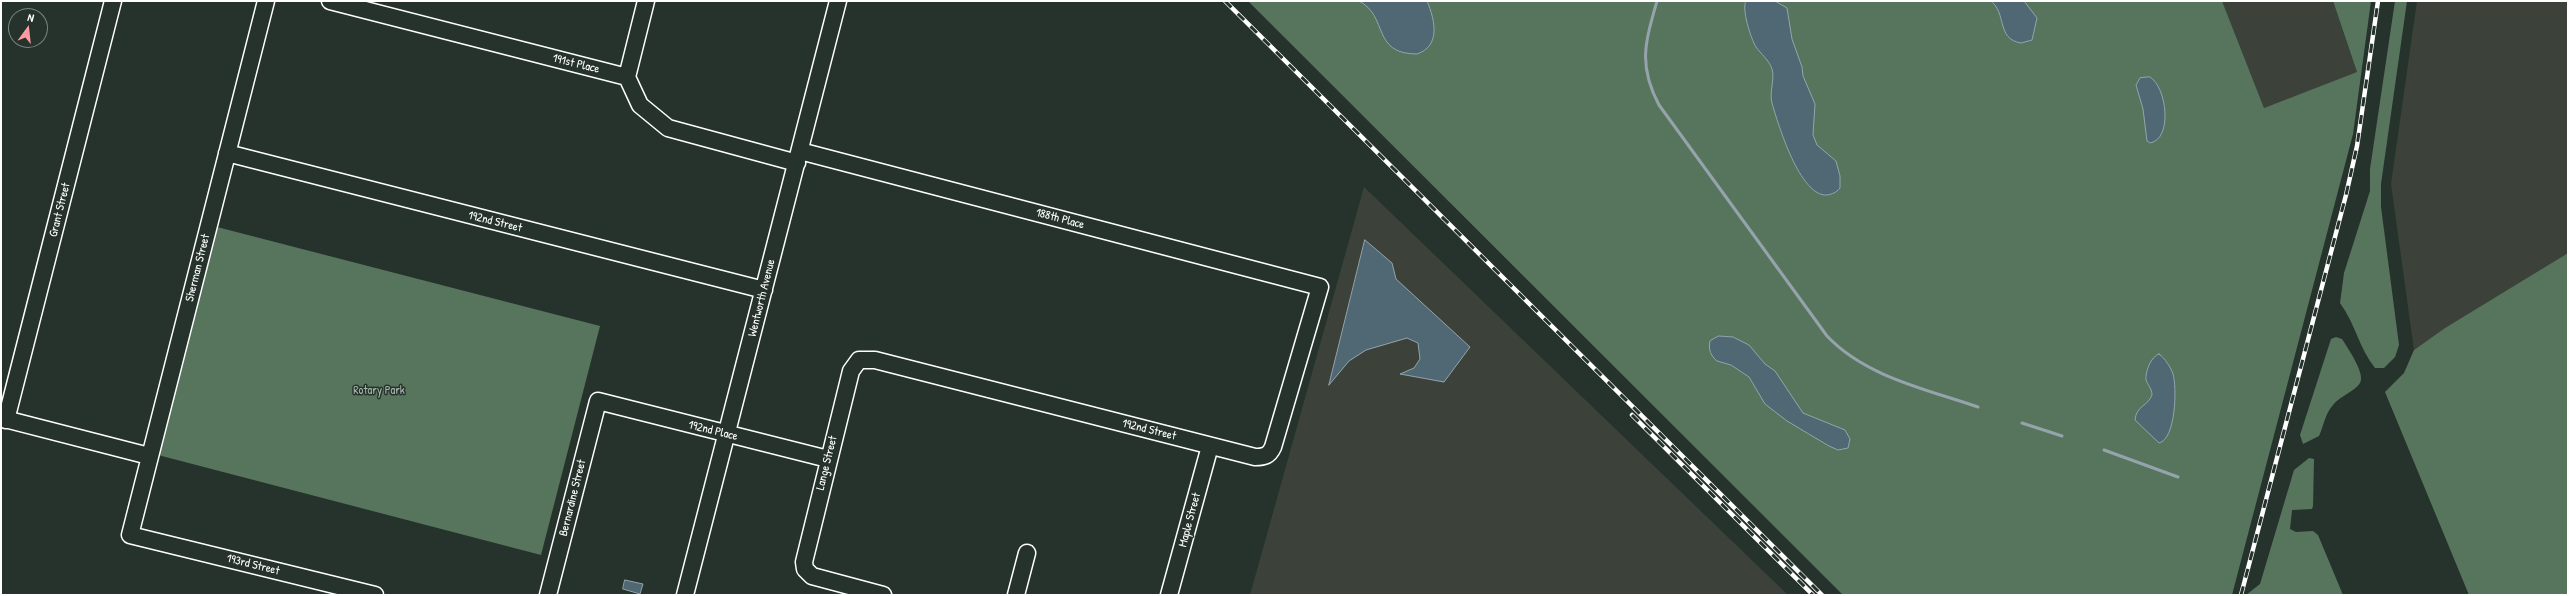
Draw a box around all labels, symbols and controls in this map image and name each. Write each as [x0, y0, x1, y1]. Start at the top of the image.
north arrow [8, 8, 48, 48]
text: N [26, 10, 35, 25]
street label: 191st Place [551, 51, 601, 77]
street label: Grant Street [46, 181, 74, 239]
street label: 188th Place [1034, 206, 1086, 232]
street label: 192nd Street [466, 208, 524, 236]
street label: Sherman Street [183, 233, 213, 303]
street label: Wentworth Avenue [745, 258, 779, 338]
park label: Rotary Park [353, 384, 405, 398]
street label: 192nd Street [1120, 416, 1178, 444]
street label: 192nd Place [687, 418, 739, 444]
street label: Lange Street [813, 434, 841, 492]
street label: Bernardine Street [557, 458, 589, 538]
street label: Maple Street [1176, 491, 1204, 549]
street label: 193rd Street [225, 551, 281, 579]

